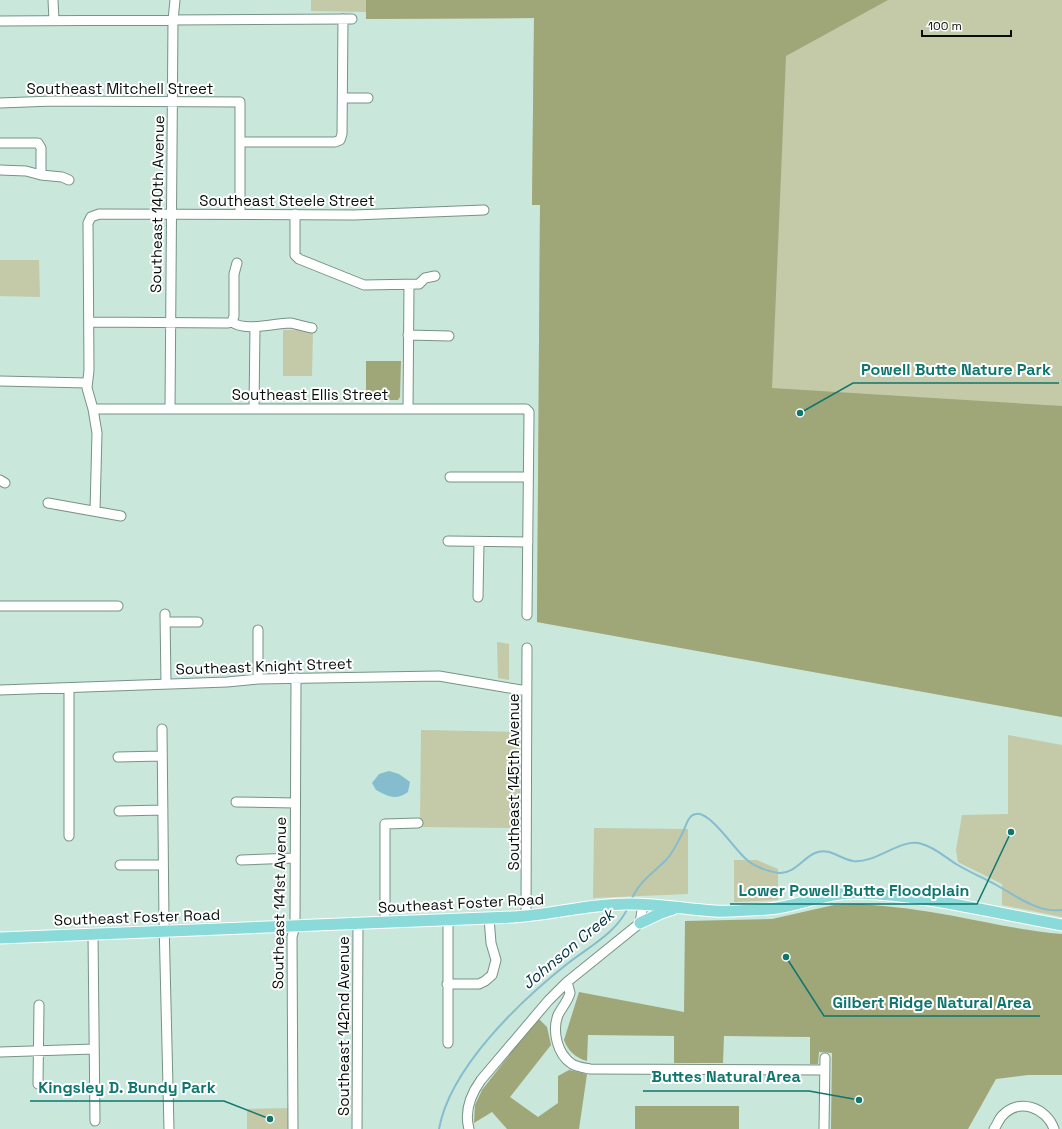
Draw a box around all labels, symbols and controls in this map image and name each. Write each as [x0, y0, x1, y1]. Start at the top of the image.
scale bar [922, 12, 1011, 38]
text: 100 m [928, 18, 962, 34]
street label: Southeast Mitchell Street [26, 79, 214, 98]
street label: Southeast 140th Avenue [146, 115, 168, 293]
street label: Southeast Steele Street [199, 191, 375, 210]
callout: Powell Butte Nature Park [853, 355, 1059, 383]
text: Powell Butte Nature Park [861, 359, 1051, 380]
street label: Southeast Ellis Street [232, 385, 388, 404]
street label: Southeast Knight Street [175, 653, 353, 679]
street label: Southeast 145th Avenue [504, 693, 523, 871]
street label: Southeast 141st Avenue [268, 816, 290, 989]
callout: Lower Powell Butte Floodplain [730, 876, 977, 904]
text: Lower Powell Butte Floodplain [739, 880, 969, 901]
street label: Southeast Foster Road [377, 889, 545, 917]
water label: Johnson Creek [517, 903, 620, 994]
street label: Southeast Foster Road [53, 905, 221, 929]
street label: Southeast 142nd Avenue [334, 936, 353, 1116]
callout: Gilbert Ridge Natural Area [824, 988, 1040, 1016]
text: Gilbert Ridge Natural Area [832, 992, 1032, 1013]
callout: Buttes Natural Area [643, 1063, 809, 1091]
text: Buttes Natural Area [651, 1066, 801, 1087]
callout: Kingsley D. Bundy Park [30, 1073, 224, 1101]
text: Kingsley D. Bundy Park [38, 1077, 216, 1098]

